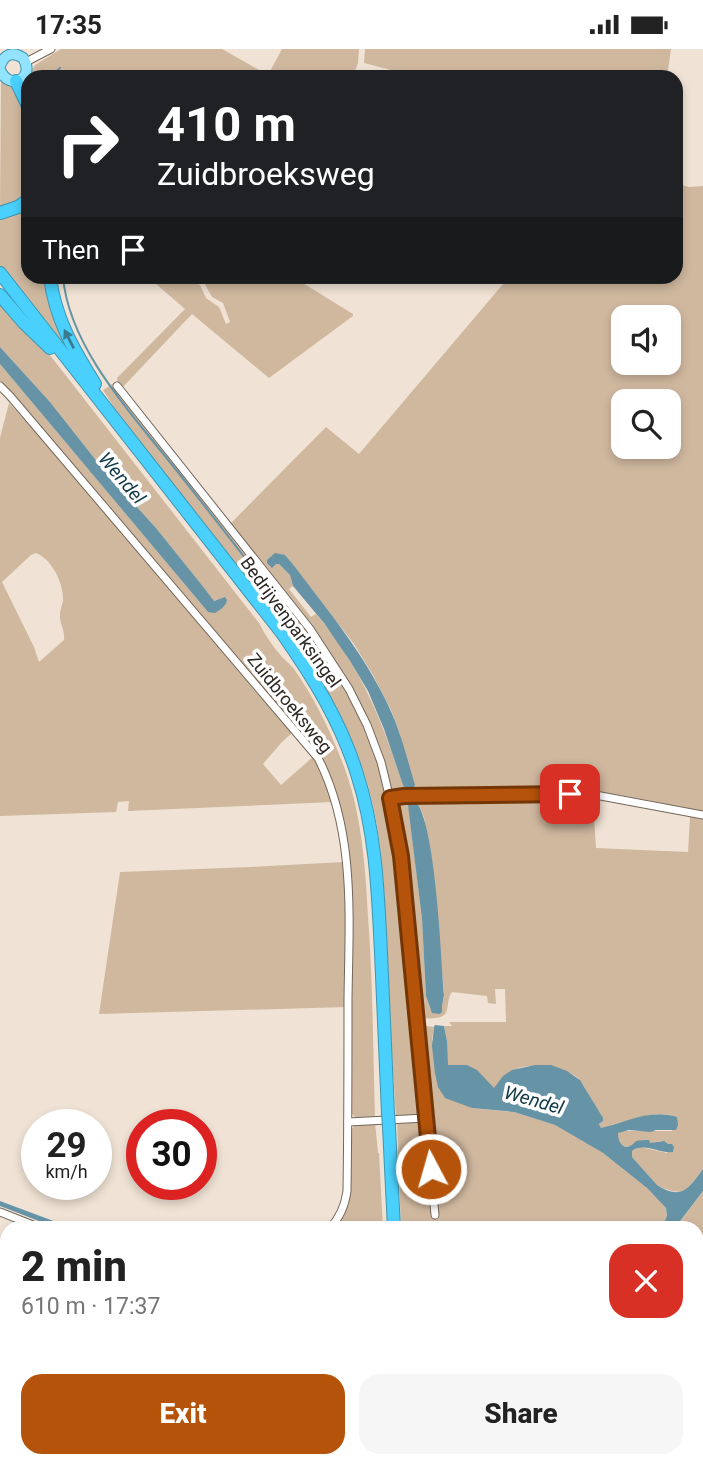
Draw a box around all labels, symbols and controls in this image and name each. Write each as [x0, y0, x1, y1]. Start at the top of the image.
text: 17:35 [35, 10, 102, 40]
text: 410 m [157, 96, 296, 153]
icon: right [42, 98, 133, 189]
text: Zuidbroeksweg [157, 155, 375, 193]
icon: arrive [114, 231, 152, 269]
text: Then [42, 235, 100, 265]
map controls [611, 305, 681, 459]
button: sound [611, 305, 681, 375]
one-way arrow [63, 328, 75, 348]
button: search [611, 389, 681, 459]
water label: Wendel [94, 447, 151, 509]
street label: Bedrijvenparksingel [236, 553, 346, 691]
street label: Zuidbroeksweg [243, 649, 337, 757]
pin [540, 764, 600, 824]
icon: arrive [551, 775, 589, 813]
water label: Wendel [502, 1081, 567, 1120]
speed limit sign: 30 [126, 1109, 217, 1200]
text: 29 [46, 1125, 87, 1166]
position arrow [394, 1132, 468, 1206]
text: km/h [45, 1161, 88, 1182]
text: 2 min [21, 1242, 127, 1291]
button: close [609, 1244, 683, 1318]
text: 610 m · 17:37 [21, 1293, 160, 1320]
button: Exit [21, 1374, 345, 1454]
button: Share [359, 1374, 683, 1454]

